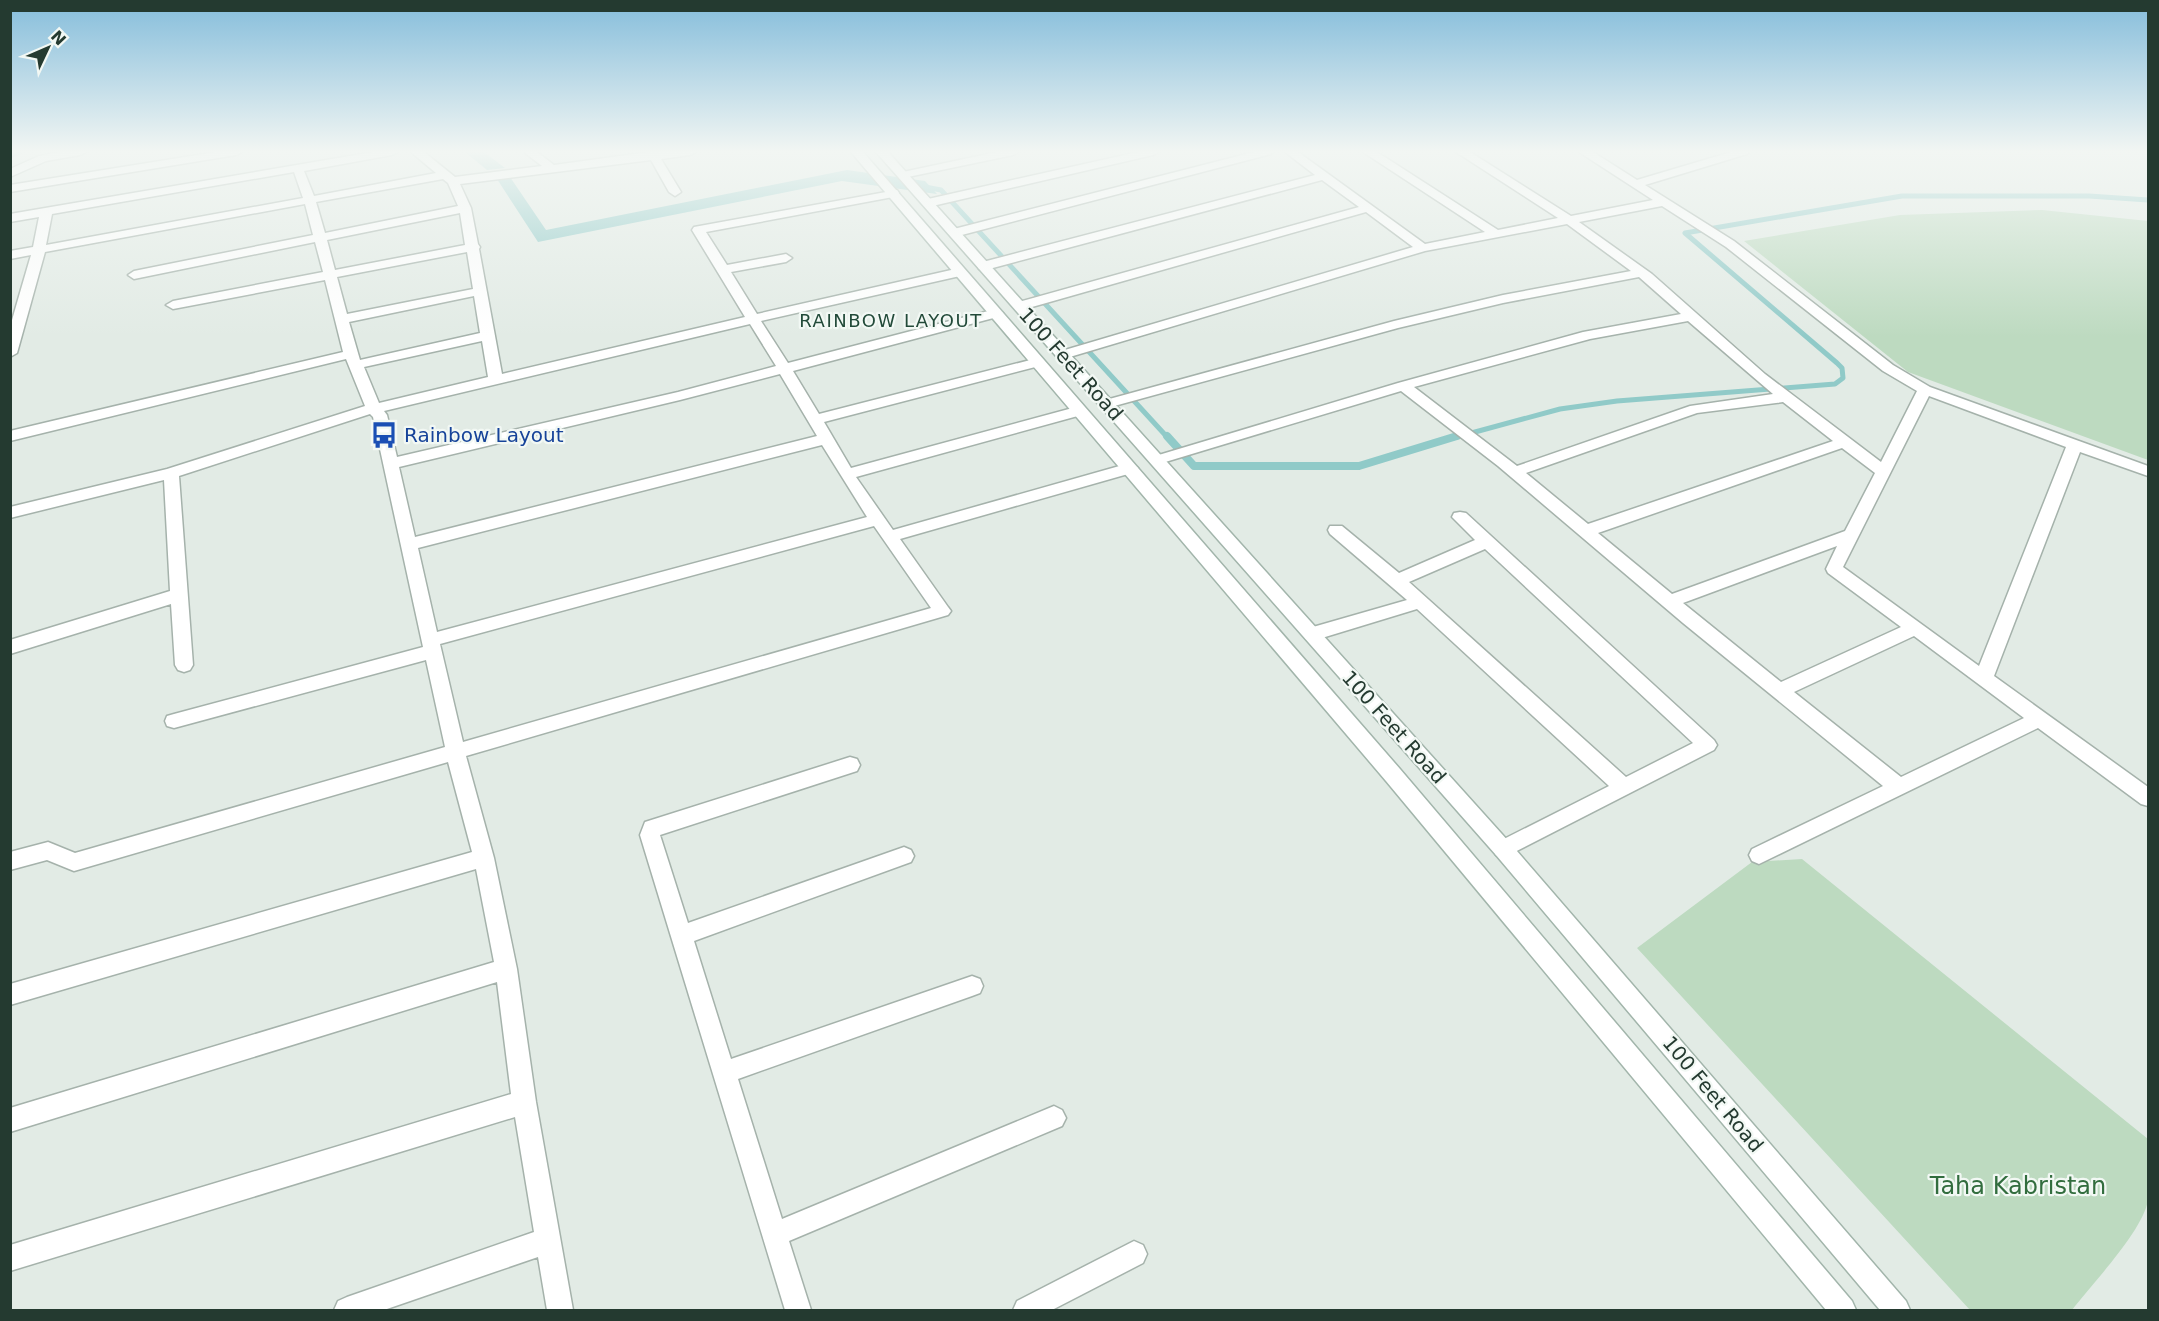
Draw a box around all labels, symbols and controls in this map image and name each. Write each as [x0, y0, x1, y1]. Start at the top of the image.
north arrow [18, 18, 78, 78]
text: N [47, 27, 70, 49]
street label: 100 Feet Road [1014, 302, 1128, 426]
district label: RAINBOW LAYOUT [799, 310, 983, 331]
bus stop icon: Rainbow Layout [369, 420, 399, 450]
place label: Rainbow Layout [404, 423, 564, 447]
street label: 100 Feet Road [1337, 665, 1451, 789]
street label: 100 Feet Road [1658, 1031, 1768, 1157]
park label: Taha Kabristan [1929, 1172, 2106, 1200]

